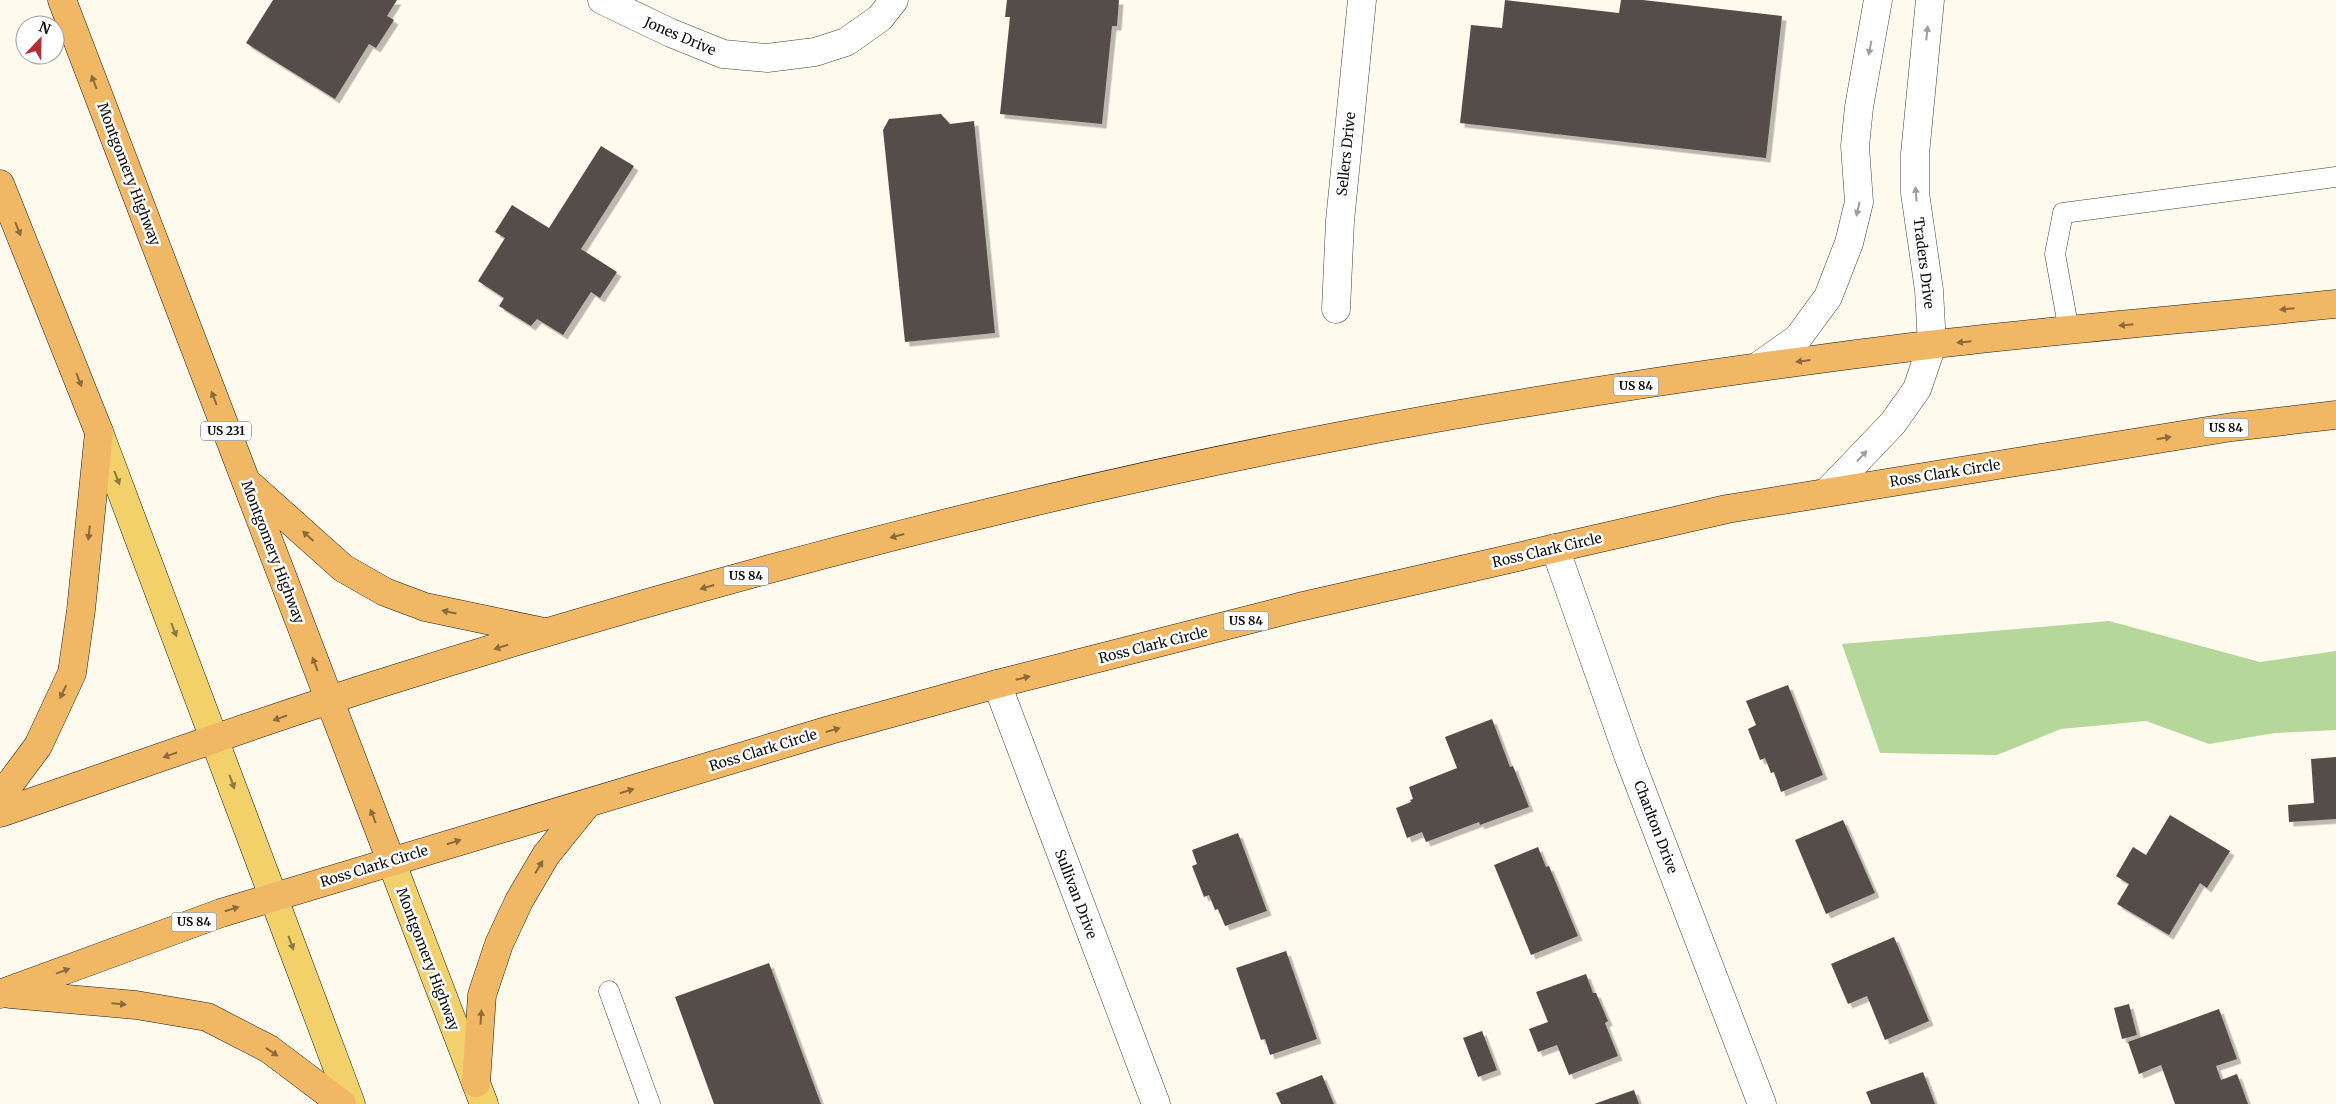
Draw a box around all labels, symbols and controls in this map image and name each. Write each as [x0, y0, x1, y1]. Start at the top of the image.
street label: Jones Drive [640, 12, 719, 59]
north arrow [15, 15, 65, 65]
text: N [36, 18, 53, 38]
one-way arrow [1923, 24, 1931, 40]
one-way arrow [1866, 40, 1874, 56]
one-way arrow [90, 74, 98, 89]
street label: Montgomery Highway [93, 100, 165, 249]
street label: Sellers Drive [1333, 111, 1359, 197]
one-way arrow [1912, 186, 1920, 202]
one-way arrow [1853, 201, 1861, 217]
street label: Traders Drive [1909, 216, 1939, 310]
one-way arrow [15, 222, 23, 236]
one-way arrow [2279, 305, 2295, 313]
one-way arrow [2117, 321, 2133, 329]
one-way arrow [1956, 338, 1972, 346]
one-way arrow [1795, 358, 1811, 366]
one-way arrow [75, 373, 83, 387]
road number: US 84 [1614, 376, 1658, 396]
one-way arrow [210, 390, 217, 405]
road number: US 84 [2204, 418, 2248, 438]
road number: US 231 [201, 422, 251, 441]
one-way arrow [2156, 434, 2172, 442]
one-way arrow [1856, 450, 1868, 462]
street label: Ross Clark Circle [1888, 455, 2002, 491]
one-way arrow [113, 471, 121, 485]
street label: Montgomery Highway [237, 478, 309, 627]
one-way arrow [85, 525, 93, 541]
street label: Ross Clark Circle [1490, 529, 1604, 571]
one-way arrow [301, 531, 314, 542]
one-way arrow [890, 532, 905, 540]
road number: US 84 [724, 566, 768, 586]
one-way arrow [699, 584, 714, 592]
one-way arrow [441, 608, 456, 616]
road number: US 84 [1224, 612, 1268, 630]
one-way arrow [171, 622, 179, 637]
street label: Ross Clark Circle [1096, 623, 1210, 667]
one-way arrow [493, 643, 508, 651]
one-way arrow [311, 657, 319, 671]
one-way arrow [1016, 674, 1031, 682]
one-way arrow [59, 685, 67, 699]
one-way arrow [272, 715, 287, 722]
street label: Ross Clark Circle [707, 725, 819, 775]
one-way arrow [825, 725, 840, 733]
one-way arrow [162, 752, 177, 760]
one-way arrow [228, 775, 236, 790]
street label: Charlton Drive [1630, 778, 1682, 876]
one-way arrow [619, 787, 634, 795]
one-way arrow [369, 808, 376, 823]
one-way arrow [447, 838, 462, 846]
street label: Ross Clark Circle [318, 841, 430, 891]
street label: Sullivan Drive [1051, 847, 1101, 941]
one-way arrow [534, 860, 543, 873]
street label: Montgomery Highway [392, 885, 464, 1034]
one-way arrow [225, 905, 240, 913]
road number: US 84 [172, 912, 216, 932]
one-way arrow [288, 935, 295, 950]
one-way arrow [56, 967, 71, 975]
one-way arrow [112, 1000, 128, 1008]
one-way arrow [477, 1008, 485, 1024]
one-way arrow [265, 1047, 279, 1057]

